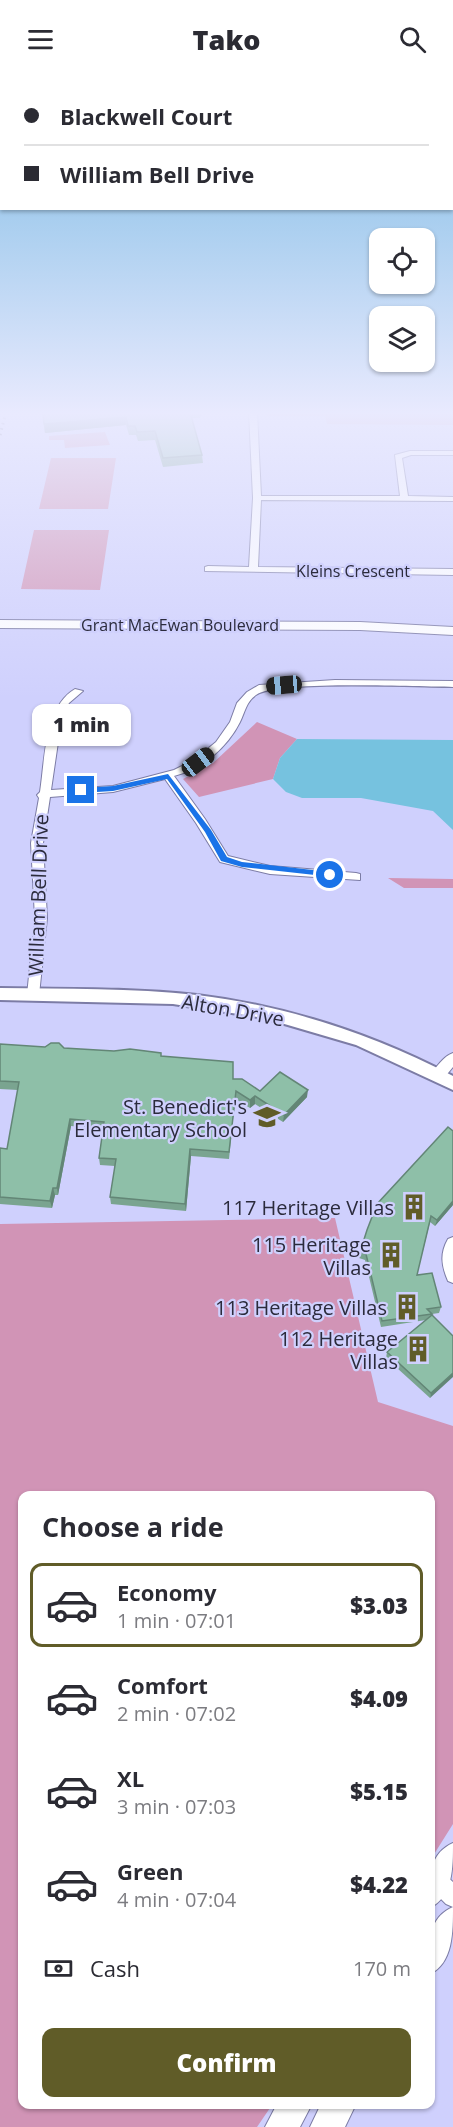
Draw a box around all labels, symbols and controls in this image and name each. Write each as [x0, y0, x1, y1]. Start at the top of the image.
text: Tako [193, 21, 260, 58]
icon: menu [24, 23, 57, 56]
icon: search [396, 23, 429, 56]
text: Blackwell Court [60, 101, 232, 131]
text: William Bell Drive [60, 159, 254, 189]
map controls [369, 228, 435, 372]
button: locate [369, 228, 435, 294]
button: layers [369, 306, 435, 372]
street label: Kleins Crescent [296, 560, 410, 582]
street label: Grant MacEwan Boulevard [81, 614, 279, 636]
car [265, 674, 303, 696]
callout: 1 min [32, 703, 130, 745]
text: 1 min [53, 711, 110, 738]
car [178, 744, 218, 780]
route end [67, 776, 94, 803]
street label: William Bell Drive [22, 814, 54, 976]
route start [316, 861, 343, 888]
street label: Alton Drive [180, 988, 286, 1032]
place label: St. Benedict's Elementary School [74, 1093, 247, 1143]
school or university icon: St. Benedict's Elementary School [252, 1102, 282, 1132]
building icon: 117 Heritage Villas [399, 1192, 429, 1222]
place label: 117 Heritage Villas [222, 1194, 394, 1221]
place label: 115 Heritage Villas [252, 1231, 371, 1281]
building icon: 115 Heritage Villas [376, 1240, 406, 1270]
building icon: 113 Heritage Villas [392, 1292, 422, 1322]
place label: 113 Heritage Villas [215, 1294, 387, 1321]
place label: 112 Heritage Villas [279, 1325, 398, 1375]
building icon: 112 Heritage Villas [403, 1334, 433, 1364]
text: Choose a ride [42, 1508, 224, 1545]
text: Economy [117, 1577, 216, 1607]
icon: car [45, 1578, 99, 1632]
text: $3.03 [350, 1590, 408, 1620]
text: 1 min · 07:01 [117, 1607, 236, 1634]
text: Comfort [117, 1670, 208, 1700]
icon: car [45, 1671, 99, 1725]
text: $4.09 [350, 1683, 408, 1713]
text: 2 min · 07:02 [117, 1700, 236, 1727]
text: XL [117, 1763, 144, 1793]
icon: car [45, 1764, 99, 1818]
text: $5.15 [350, 1776, 408, 1806]
text: 3 min · 07:03 [117, 1793, 236, 1820]
text: Green [117, 1856, 183, 1886]
icon: car [45, 1857, 99, 1911]
text: $4.22 [350, 1869, 408, 1899]
text: 4 min · 07:04 [117, 1886, 236, 1913]
icon: cash [42, 1952, 75, 1985]
text: Cash [90, 1953, 140, 1983]
text: 170 m [353, 1955, 411, 1982]
button: Confirm [42, 2028, 411, 2097]

